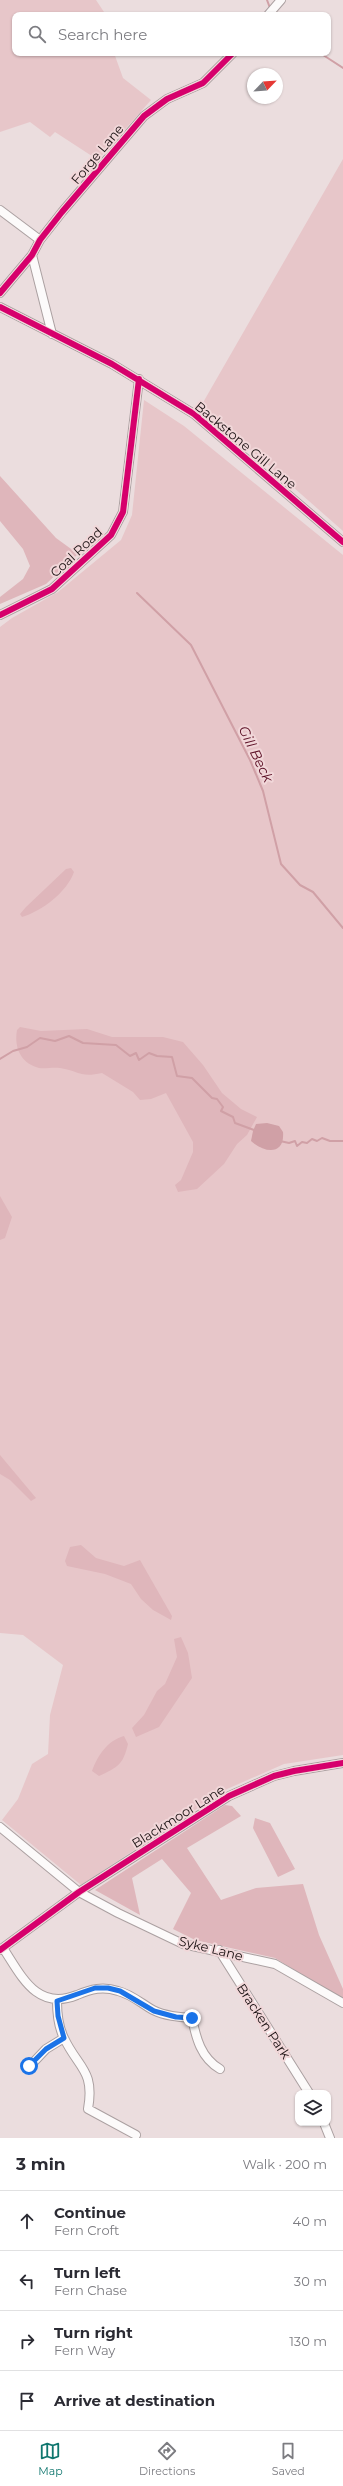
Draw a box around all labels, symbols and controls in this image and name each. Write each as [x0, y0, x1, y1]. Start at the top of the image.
search box [12, 12, 331, 56]
icon: search [26, 23, 48, 45]
text: Search here [58, 25, 147, 44]
north arrow [247, 68, 283, 104]
street label: Forge Lane [67, 121, 127, 187]
street label: Backstone Gill Lane [192, 398, 300, 492]
street label: Coal Road [47, 524, 105, 580]
water label: Gill Beck [235, 723, 278, 786]
street label: Blackmoor Lane [129, 1781, 228, 1851]
street label: Syke Lane [177, 1932, 245, 1964]
street label: Bracken Park [234, 1980, 294, 2062]
route end [183, 2009, 201, 2027]
route start [20, 2057, 38, 2075]
map controls [295, 2090, 331, 2126]
button: layers [295, 2090, 331, 2126]
text: 3 min [16, 2154, 66, 2174]
text: Walk · 200 m [242, 2156, 327, 2172]
text: Continue [54, 2203, 126, 2222]
icon: ahead [16, 2210, 38, 2232]
text: 40 m [293, 2213, 327, 2229]
text: Fern Croft [54, 2222, 119, 2238]
text: Turn left [54, 2263, 121, 2282]
icon: left [16, 2270, 38, 2292]
text: 30 m [294, 2273, 327, 2289]
text: Fern Chase [54, 2282, 127, 2298]
text: Turn right [54, 2323, 133, 2342]
icon: right [16, 2330, 38, 2352]
text: 130 m [289, 2333, 327, 2349]
text: Fern Way [54, 2342, 115, 2358]
icon: arrive [16, 2390, 38, 2412]
text: Arrive at destination [54, 2391, 215, 2410]
tab: Map [38, 2440, 63, 2478]
tab: Directions [139, 2440, 195, 2478]
tab: Saved [272, 2440, 305, 2478]

